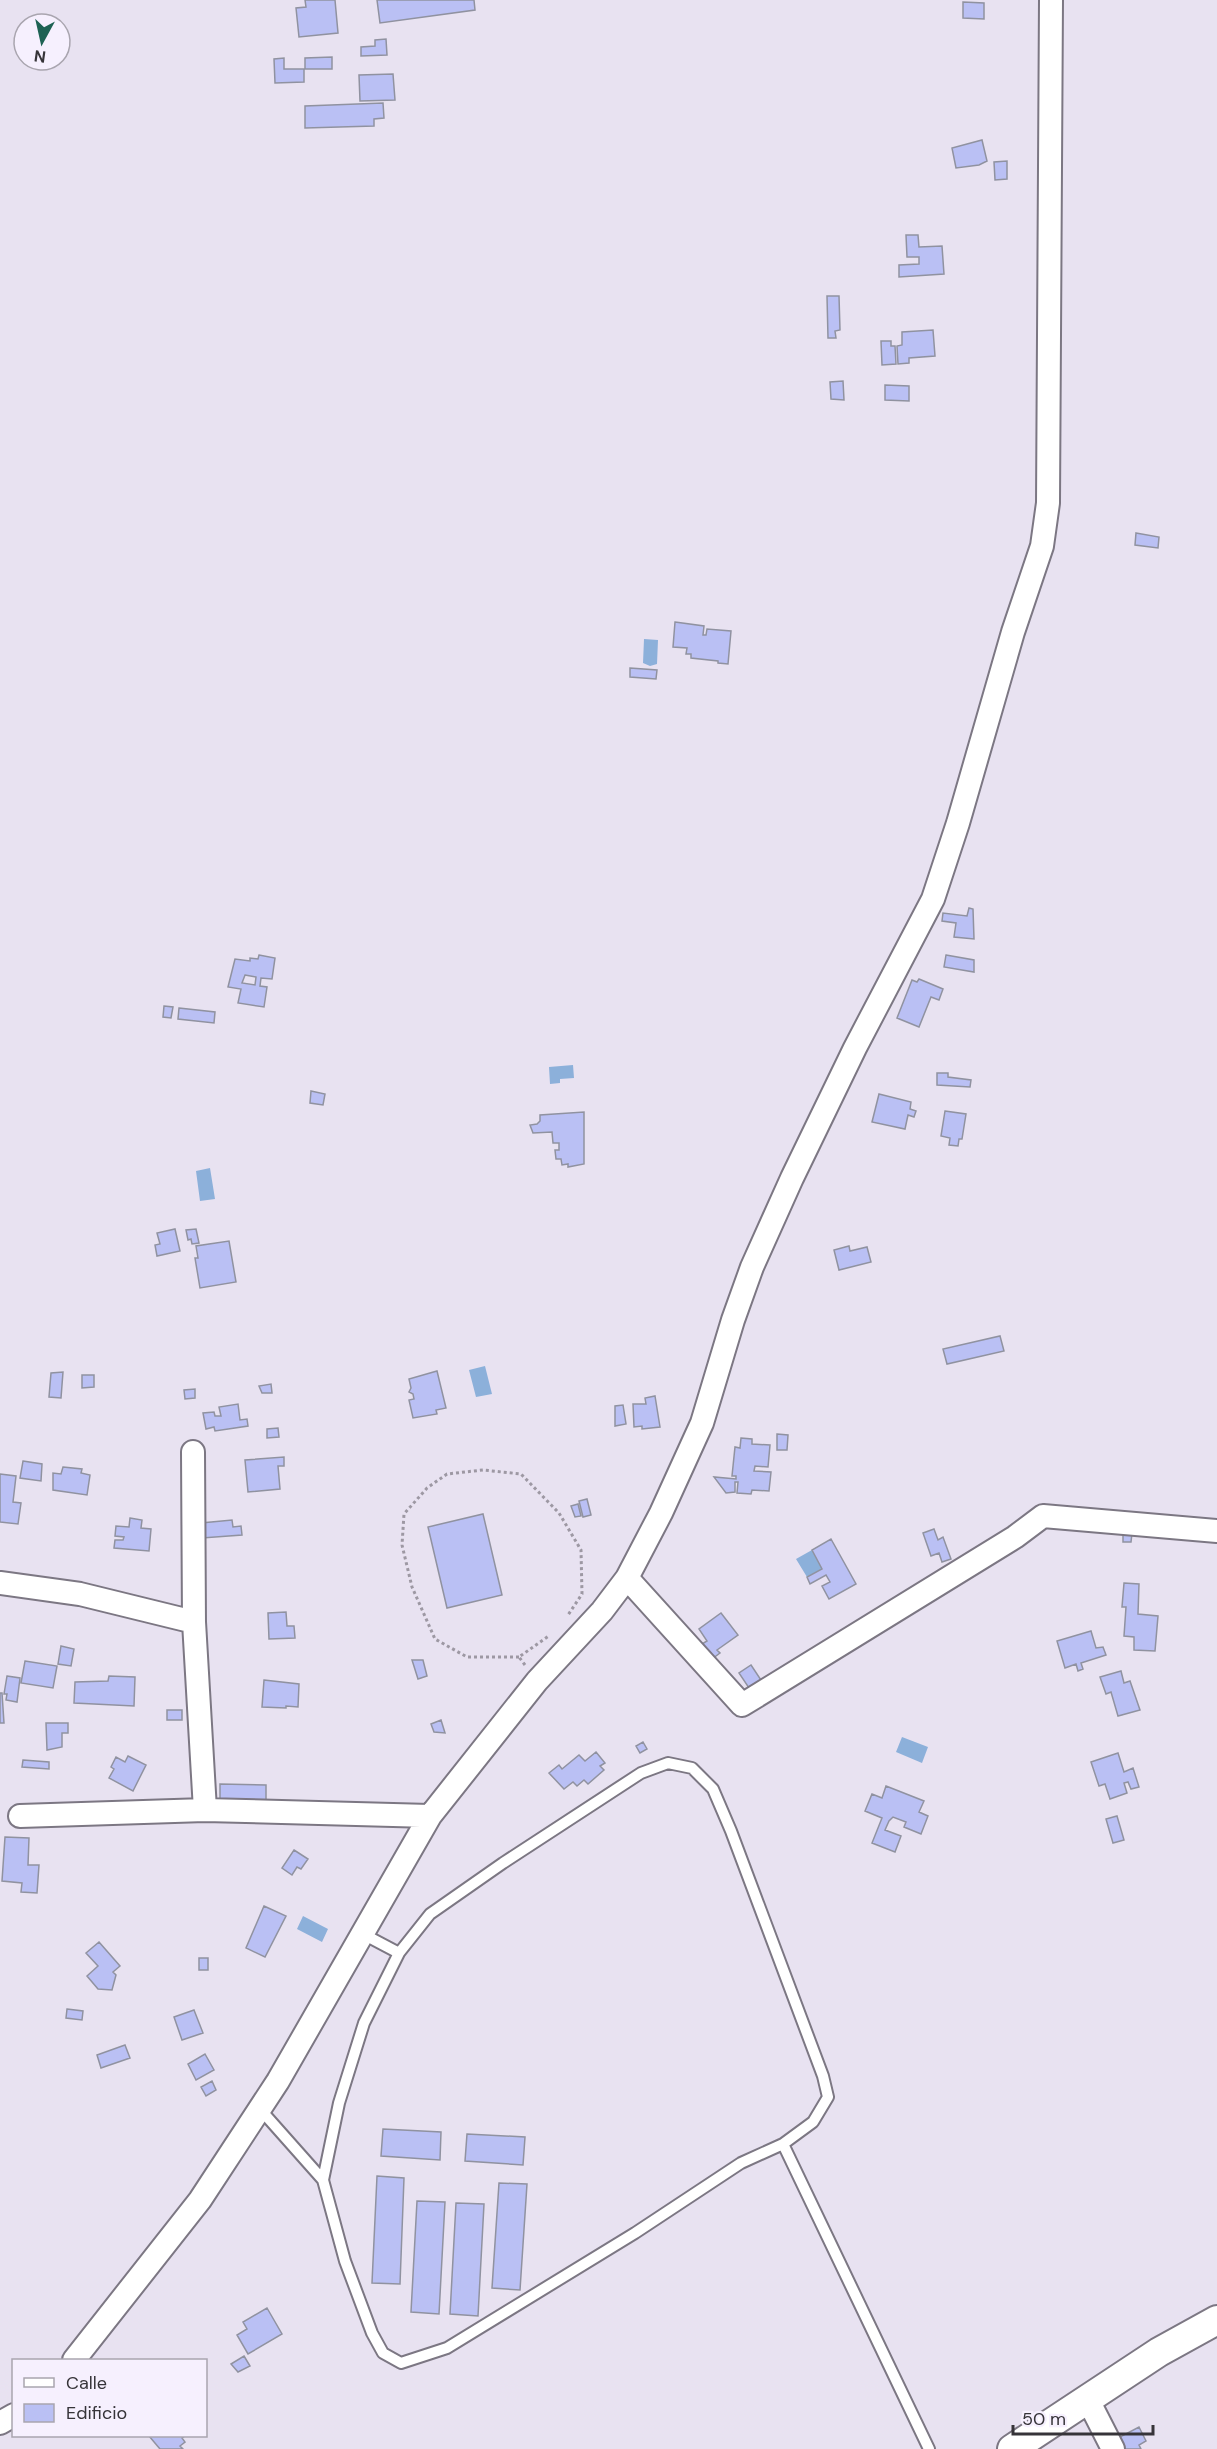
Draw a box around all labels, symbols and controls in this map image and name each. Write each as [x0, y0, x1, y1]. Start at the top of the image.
north arrow [12, 12, 72, 72]
text: N [33, 45, 47, 68]
legend [12, 2359, 207, 2437]
text: Calle [66, 2371, 107, 2395]
scale bar [1013, 2398, 1152, 2436]
text: Edificio [66, 2401, 127, 2425]
text: 50 m [1022, 2407, 1066, 2431]

